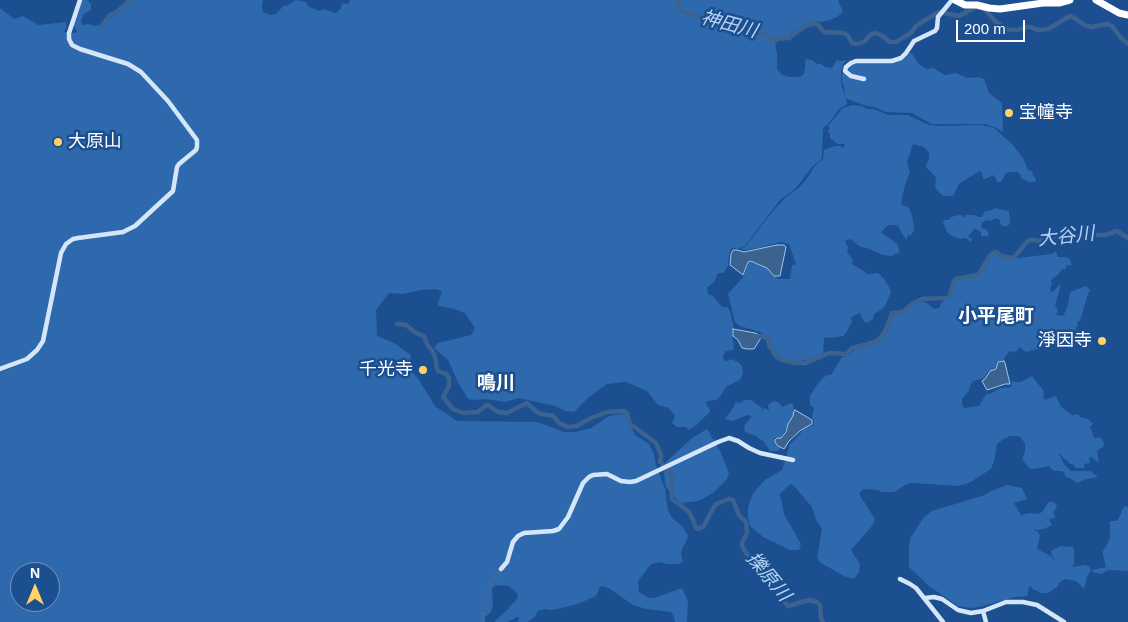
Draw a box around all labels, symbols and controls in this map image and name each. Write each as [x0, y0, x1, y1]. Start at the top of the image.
water label: 神田川 [699, 7, 759, 43]
scale bar [958, 10, 1027, 42]
text: 200 m [964, 20, 1006, 37]
place label: 宝幢寺 [1019, 102, 1073, 124]
marker: 宝幢寺 [1003, 107, 1015, 119]
place label: 大原山 [68, 131, 122, 153]
marker: 大原山 [52, 136, 64, 148]
water label: 大谷川 [1036, 223, 1096, 251]
district label: 小平尾町 [958, 306, 1034, 328]
place label: 淨因寺 [1038, 330, 1092, 352]
marker: 淨因寺 [1096, 335, 1108, 347]
place label: 千光寺 [359, 359, 413, 381]
marker: 千光寺 [417, 364, 429, 376]
district label: 鳴川 [477, 373, 515, 395]
water label: 擽原川 [741, 548, 795, 606]
north arrow [10, 562, 60, 612]
text: N [30, 565, 40, 581]

